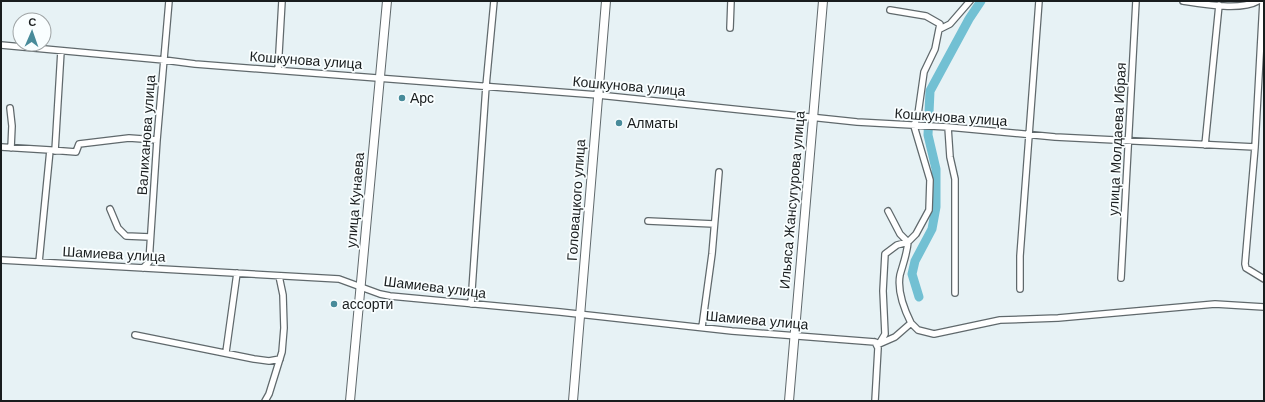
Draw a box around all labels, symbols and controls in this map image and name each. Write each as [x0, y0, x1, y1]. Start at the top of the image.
north arrow [12, 12, 52, 52]
text: С [28, 15, 37, 29]
street label: Кошкунова улица [249, 47, 363, 73]
street label: улица Молдаева Ибрая [1104, 62, 1130, 216]
street label: Кошкунова улица [572, 72, 686, 100]
street label: Валиханова улица [133, 74, 159, 196]
place label: Арс [410, 89, 434, 107]
marker: Арс [397, 93, 407, 103]
street label: Кошкунова улица [894, 104, 1008, 130]
street label: Ильяса Жансугурова улица [775, 110, 809, 290]
place label: Алматы [627, 114, 678, 132]
marker: Алматы [614, 118, 624, 128]
street label: Головацкого улица [563, 138, 589, 262]
street label: улица Кунаева [342, 151, 368, 248]
street label: Шамиева улица [62, 242, 166, 266]
street label: Шамиева улица [383, 272, 487, 302]
place label: ассорти [342, 295, 393, 313]
marker: ассорти [329, 299, 339, 309]
street label: Шамиева улица [705, 307, 809, 333]

